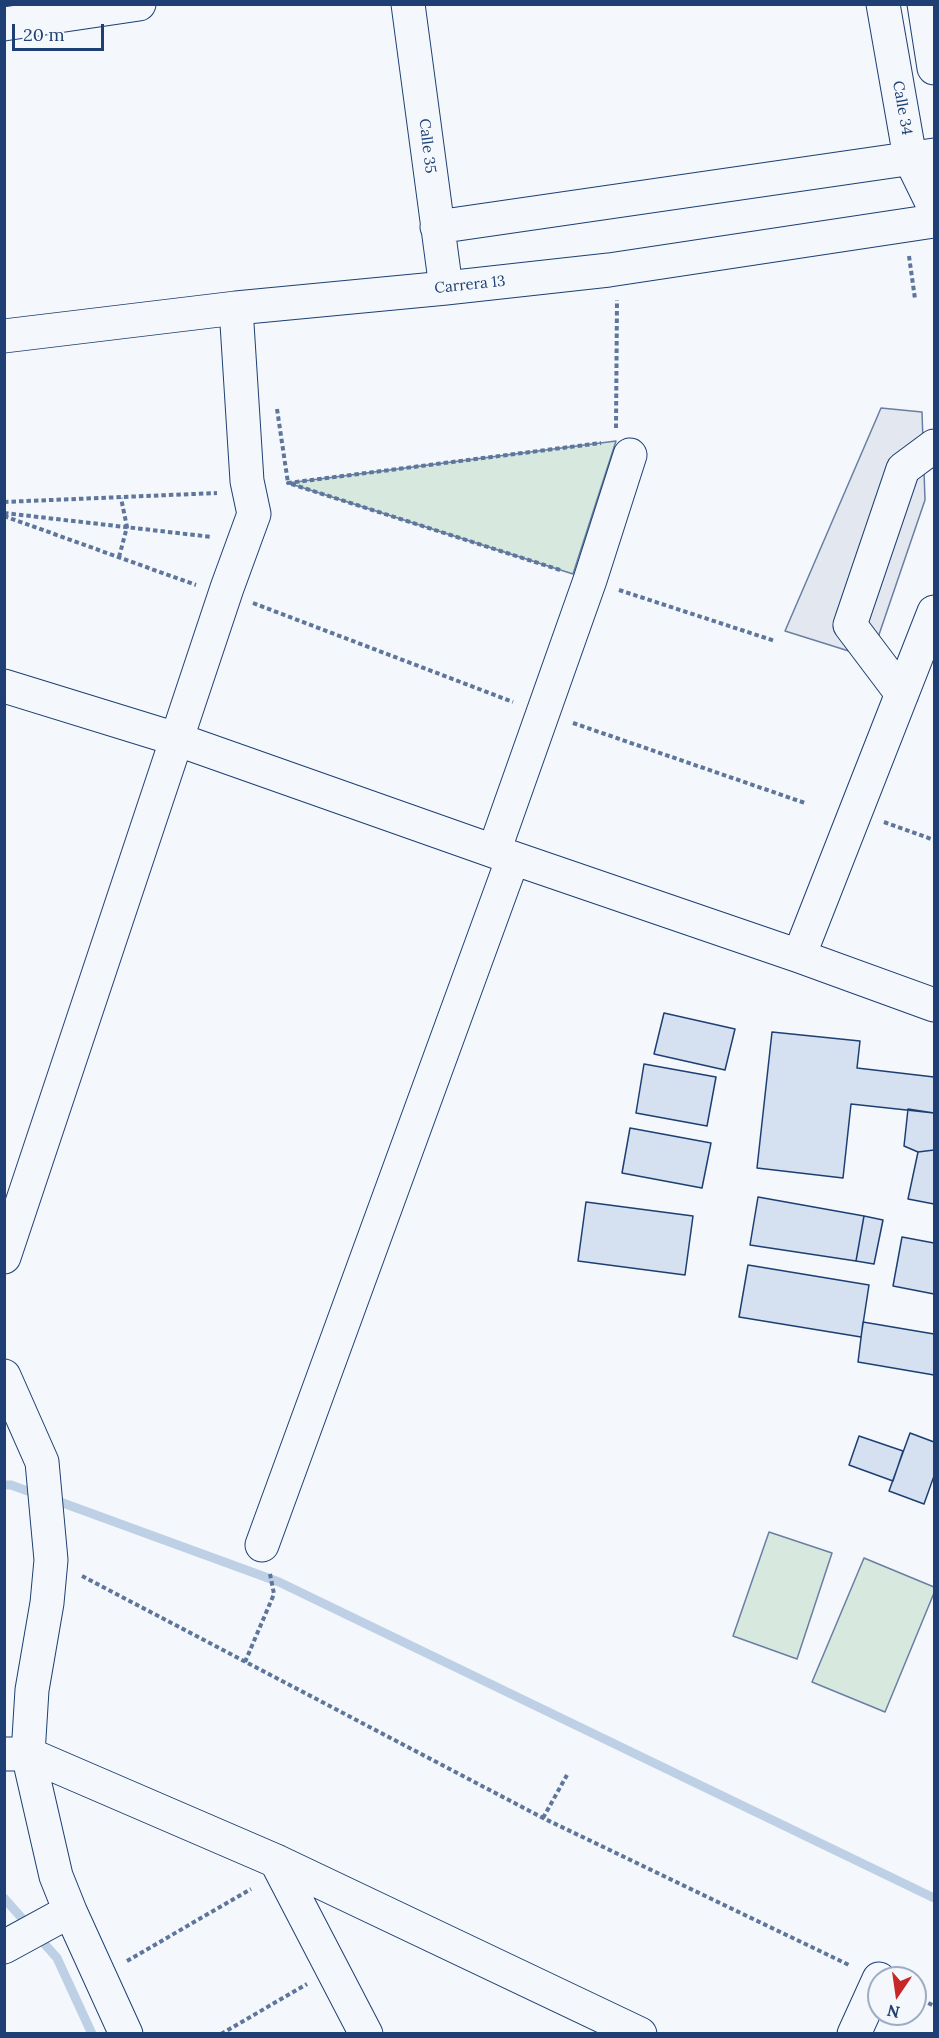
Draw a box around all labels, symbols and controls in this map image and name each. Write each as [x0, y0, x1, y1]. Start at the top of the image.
scale bar [15, 12, 106, 50]
text: 20 m [23, 23, 65, 46]
street label: Calle 34 [888, 79, 916, 137]
street label: Calle 35 [415, 118, 439, 174]
street label: Carrera 13 [434, 272, 506, 298]
north arrow [867, 1966, 927, 2026]
text: N [885, 2000, 902, 2023]

